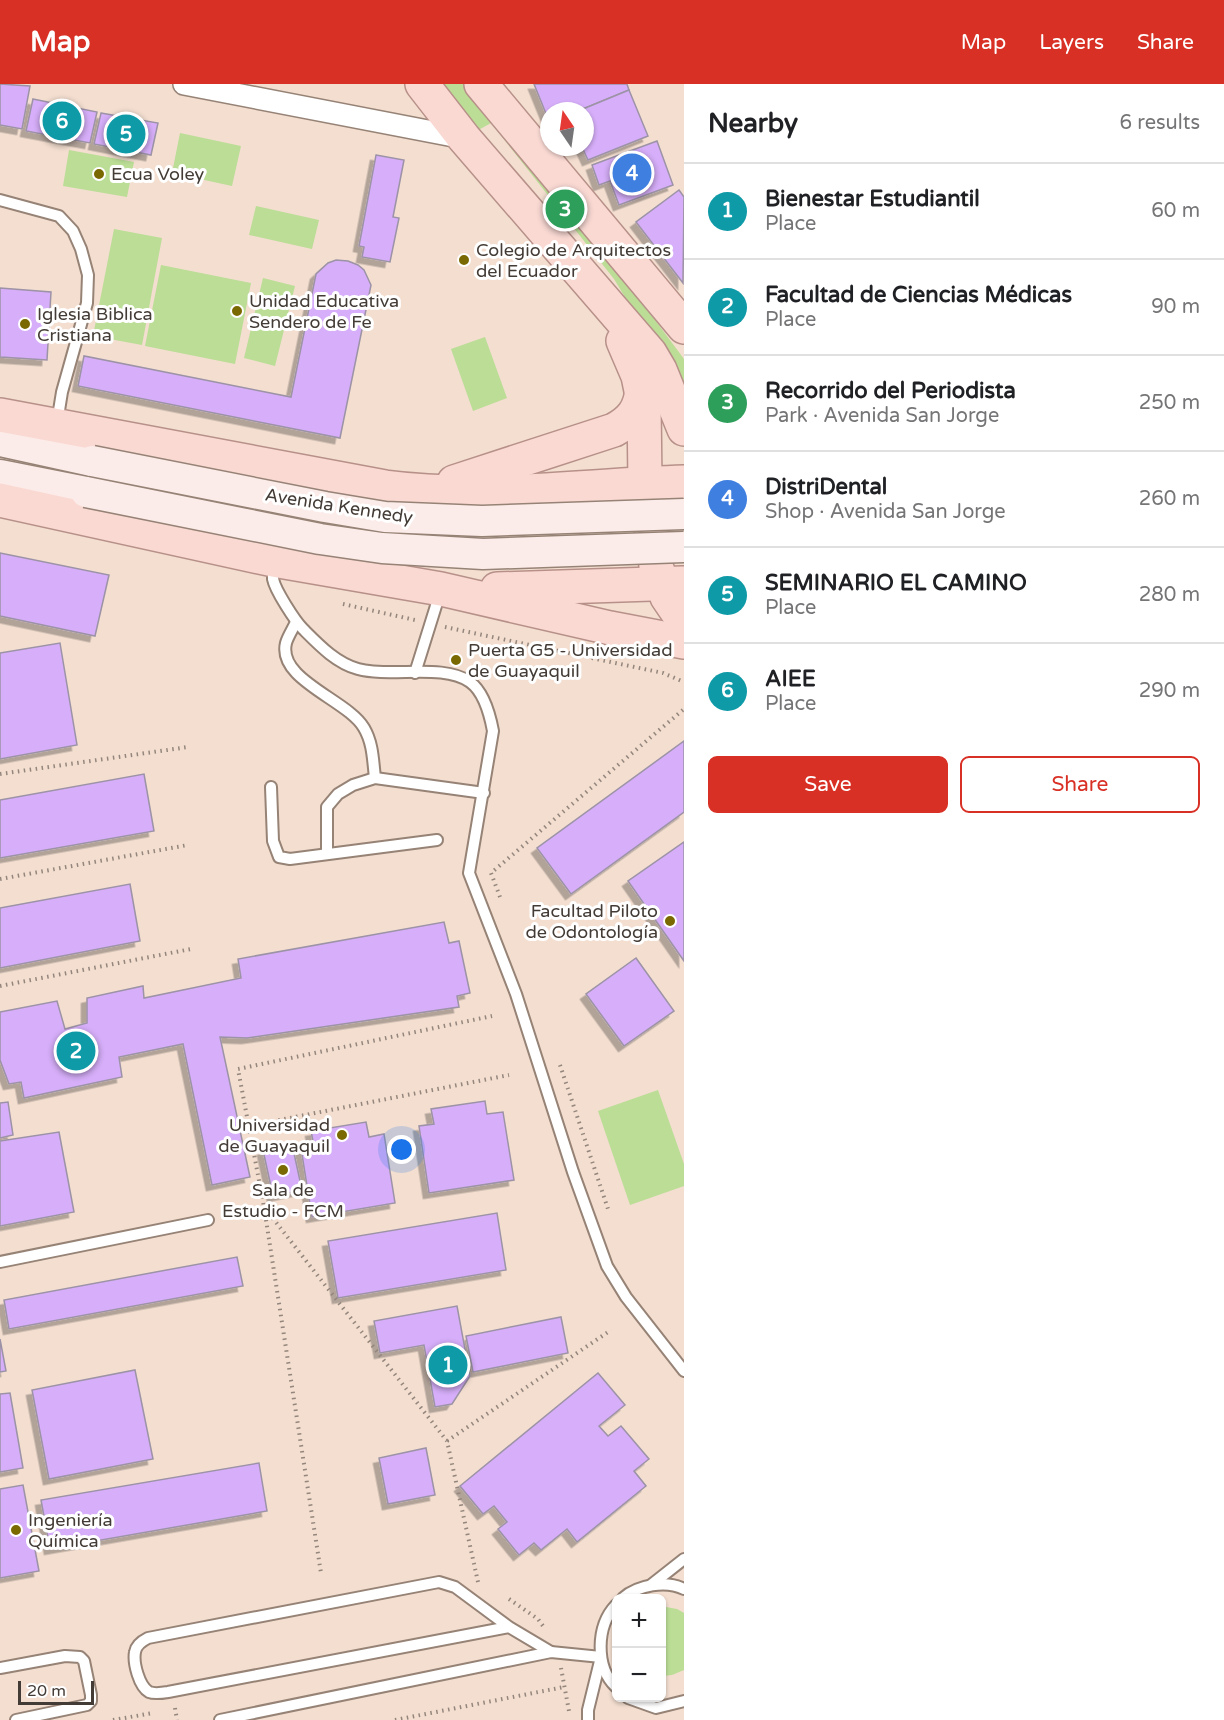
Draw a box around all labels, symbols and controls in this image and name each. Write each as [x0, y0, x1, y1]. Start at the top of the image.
text: Map [30, 25, 90, 59]
text: Map [961, 30, 1006, 55]
text: Layers [1039, 30, 1104, 55]
text: Share [1137, 30, 1194, 55]
pin: 6 [42, 99, 82, 144]
north arrow [540, 102, 594, 156]
text: Nearby [708, 108, 798, 139]
text: 6 results [1120, 111, 1200, 135]
pin: 5 [106, 112, 146, 156]
pin: 4 [612, 150, 652, 196]
place label: Ecua Voley [111, 163, 205, 185]
marker: Ecua Voley [92, 167, 106, 181]
pin: 3 [546, 186, 584, 232]
text: Bienestar Estudiantil [765, 186, 980, 212]
text: 1 [721, 199, 734, 223]
text: 60 m [1151, 199, 1200, 223]
text: Place [765, 212, 816, 236]
place label: Colegio de Arquitectos del Ecuador [476, 239, 671, 282]
marker: Colegio de Arquitectos del Ecuador [457, 253, 471, 267]
text: Facultad de Ciencias Médicas [765, 282, 1072, 308]
place label: Unidad Educativa Sendero de Fe [249, 290, 399, 333]
text: 2 [721, 295, 734, 319]
text: 90 m [1151, 295, 1200, 319]
place label: Iglesia Biblica Cristiana [37, 303, 153, 346]
marker: Unidad Educativa Sendero de Fe [230, 304, 244, 318]
text: Place [765, 308, 816, 332]
marker: Iglesia Biblica Cristiana [18, 317, 32, 331]
text: Recorrido del Periodista [765, 378, 1016, 404]
text: 3 [721, 391, 734, 415]
text: 250 m [1139, 391, 1200, 415]
text: Park · Avenida San Jorge [765, 404, 999, 428]
text: DistriDental [765, 474, 887, 500]
street label: Avenida Kennedy [264, 483, 415, 529]
text: 4 [721, 487, 734, 511]
text: 260 m [1139, 487, 1200, 511]
text: Shop · Avenida San Jorge [765, 500, 1006, 524]
text: SEMINARIO EL CAMINO [765, 570, 1027, 596]
text: 5 [721, 583, 734, 607]
text: 280 m [1139, 583, 1200, 607]
text: Place [765, 596, 816, 620]
place label: Puerta G5 - Universidad de Guayaquil [468, 639, 673, 682]
marker: Puerta G5 - Universidad de Guayaquil [449, 653, 463, 667]
text: AIEE [765, 666, 816, 692]
text: 6 [721, 679, 734, 703]
text: 290 m [1139, 679, 1200, 703]
text: Place [765, 692, 816, 716]
button: Save [708, 756, 948, 813]
button: Share [960, 756, 1200, 813]
place label: Facultad Piloto de Odontología [525, 900, 658, 943]
marker: Facultad Piloto de Odontología [663, 914, 677, 928]
pin: 2 [56, 1028, 96, 1074]
place label: Universidad de Guayaquil [218, 1114, 330, 1157]
marker: Universidad de Guayaquil [335, 1128, 349, 1142]
your location [387, 1135, 416, 1164]
marker: Sala de Estudio - FCM [276, 1163, 290, 1177]
place label: Sala de Estudio - FCM [222, 1179, 344, 1222]
pin: 1 [428, 1342, 468, 1388]
place label: Ingeniería Química [28, 1509, 113, 1552]
marker: Ingeniería Química [9, 1523, 23, 1537]
map controls [612, 1594, 666, 1702]
button: + [612, 1594, 666, 1648]
button: − [612, 1648, 666, 1702]
scale bar [18, 1678, 94, 1706]
text: 20 m [27, 1681, 66, 1701]

